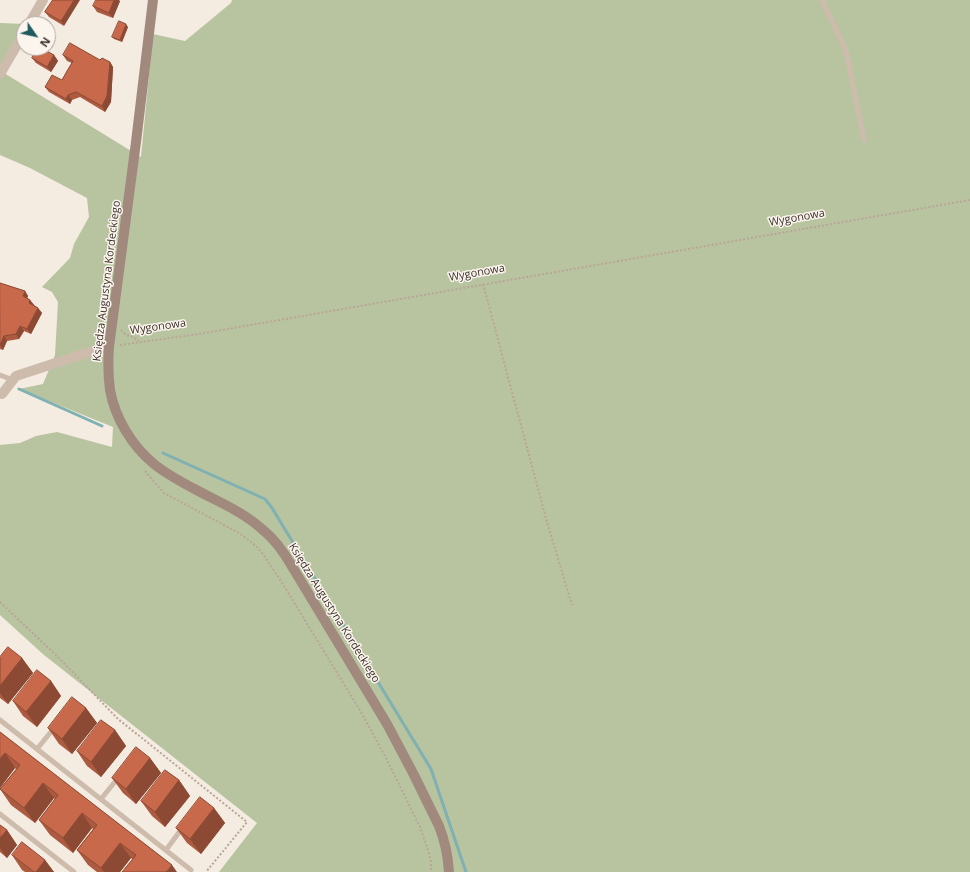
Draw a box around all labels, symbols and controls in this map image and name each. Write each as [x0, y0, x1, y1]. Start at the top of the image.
north arrow [16, 16, 56, 56]
text: N [37, 35, 54, 50]
street label: Księdza Augustyna Kordeckiego [91, 200, 123, 362]
street label: Wygonowa [768, 207, 826, 229]
street label: Wygonowa [448, 262, 506, 284]
street label: Wygonowa [129, 317, 187, 337]
street label: Księdza Augustyna Kordeckiego [285, 541, 383, 685]

